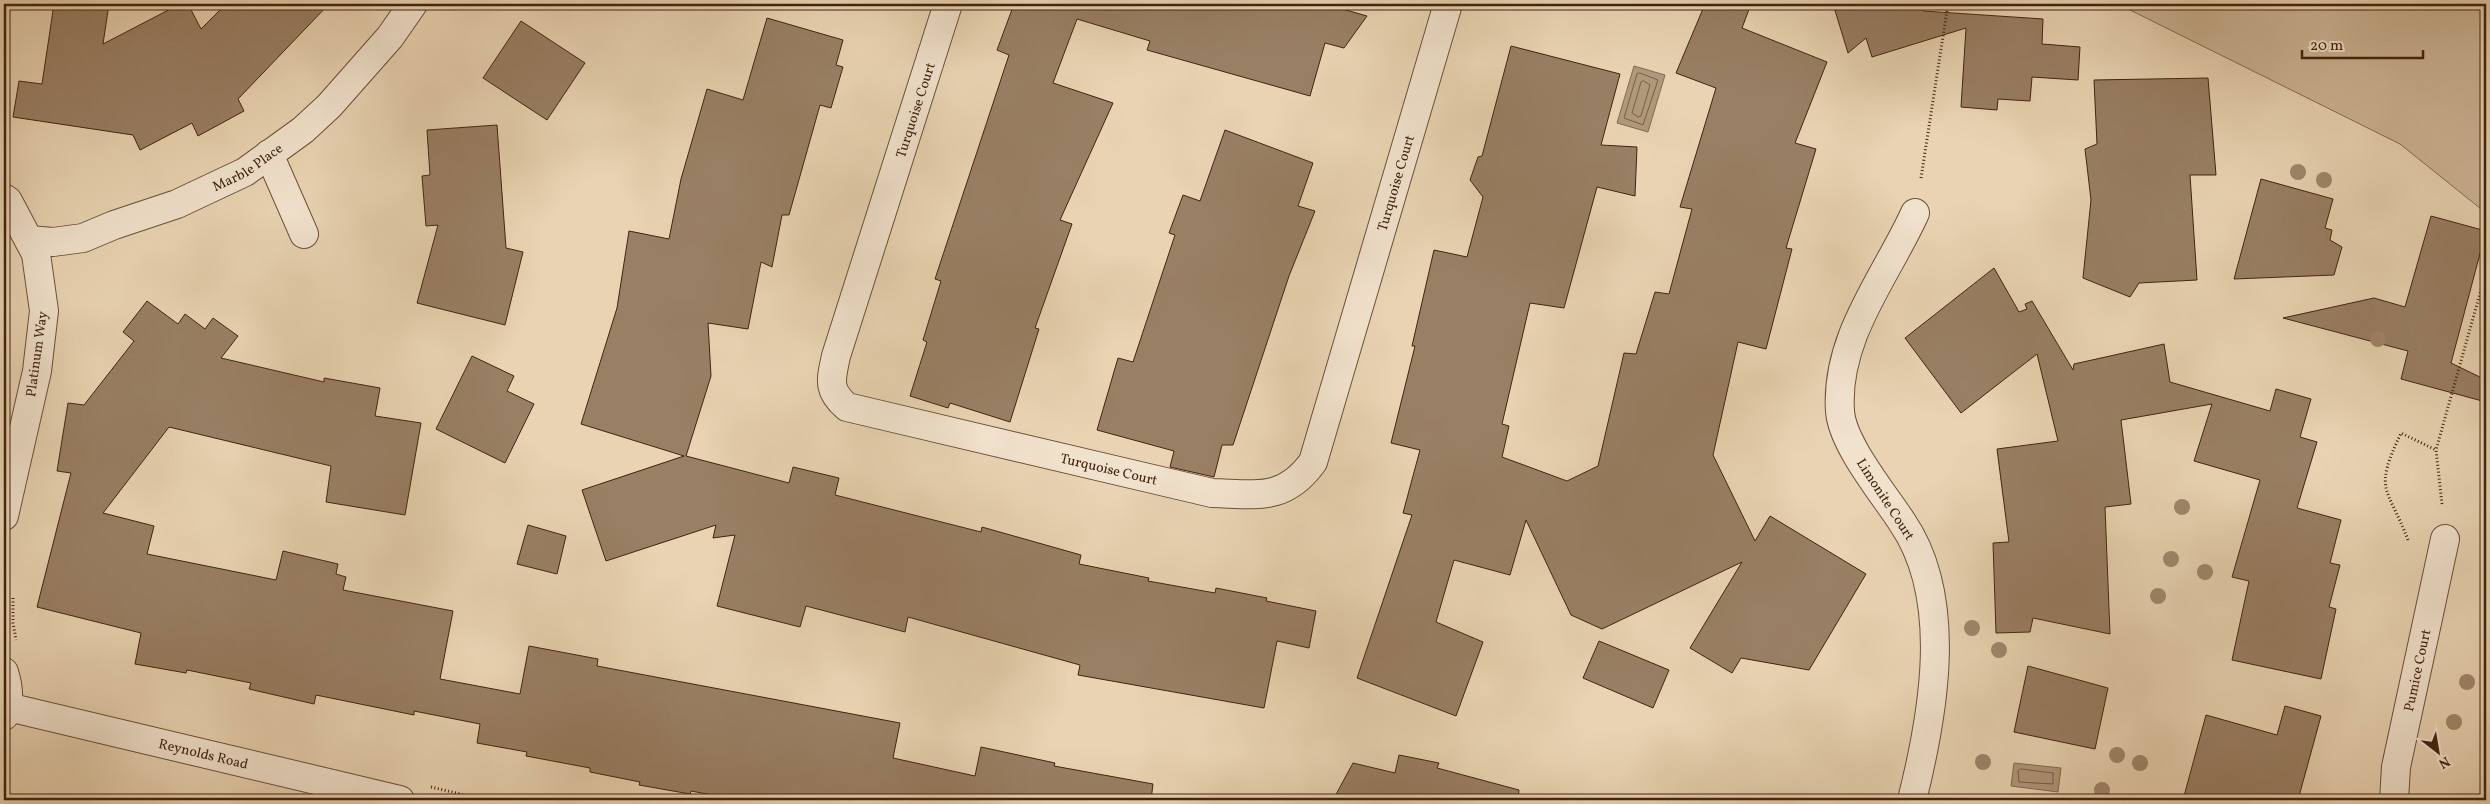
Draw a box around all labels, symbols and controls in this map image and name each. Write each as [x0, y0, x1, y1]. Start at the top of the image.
scale bar [2302, 28, 2424, 60]
text: 20 m [2310, 36, 2343, 57]
street label: Turquoise Court [892, 60, 941, 161]
street label: Turquoise Court [1374, 133, 1420, 234]
street label: Marble Place [210, 139, 287, 197]
street label: Platinum Way [22, 310, 53, 398]
street label: Turquoise Court [1058, 450, 1159, 491]
street label: Limonite Court [1851, 455, 1918, 544]
street label: Pumice Court [2400, 628, 2436, 713]
north arrow [2412, 726, 2462, 776]
street label: Reynolds Road [156, 735, 250, 775]
text: N [2435, 751, 2453, 773]

